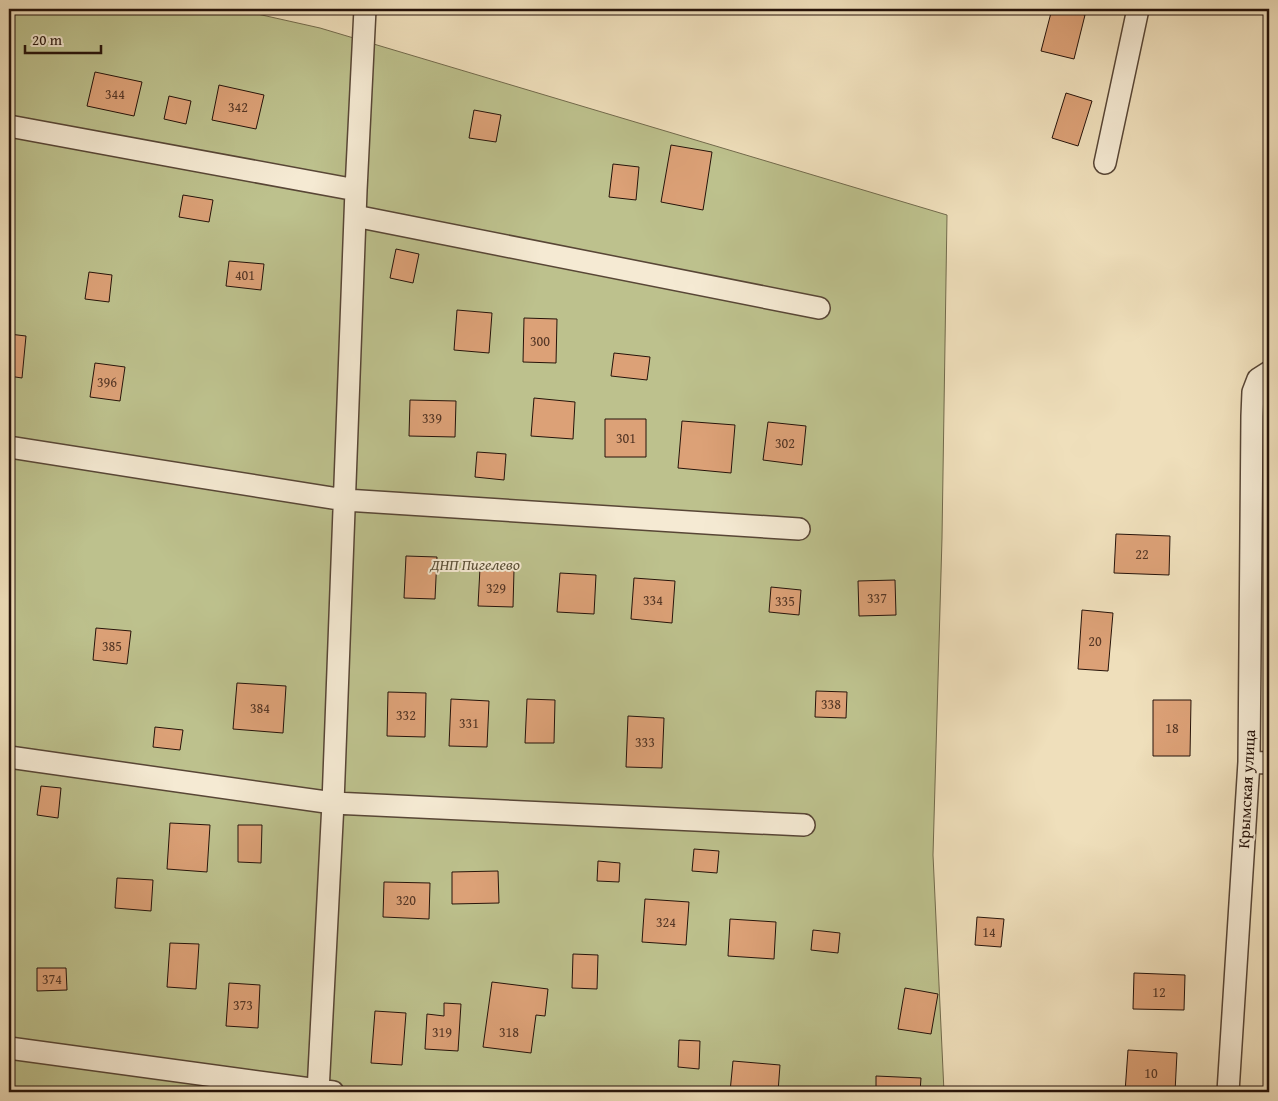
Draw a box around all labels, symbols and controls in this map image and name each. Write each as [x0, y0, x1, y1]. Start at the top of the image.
scale bar [25, 22, 101, 54]
text: 20 m [32, 29, 63, 50]
house number: 344 [105, 84, 125, 104]
house number: 342 [228, 97, 248, 117]
house number: 401 [235, 265, 255, 285]
house number: 300 [530, 331, 550, 351]
house number: 396 [97, 372, 117, 392]
house number: 339 [422, 408, 442, 428]
house number: 301 [616, 428, 636, 448]
house number: 302 [775, 433, 795, 453]
house number: 22 [1135, 544, 1149, 564]
park label: ДНП Пигелево [429, 552, 520, 576]
house number: 329 [486, 578, 506, 598]
house number: 337 [867, 588, 887, 608]
house number: 334 [643, 590, 663, 610]
house number: 335 [775, 591, 795, 611]
house number: 20 [1088, 631, 1102, 651]
house number: 385 [102, 636, 122, 656]
house number: 338 [821, 694, 841, 714]
house number: 384 [250, 698, 270, 718]
house number: 332 [396, 705, 416, 725]
house number: 331 [459, 713, 479, 733]
house number: 18 [1165, 718, 1179, 738]
street label: Крымская улица [1231, 729, 1261, 849]
house number: 333 [635, 732, 655, 752]
house number: 320 [396, 890, 416, 910]
house number: 324 [656, 912, 676, 932]
house number: 14 [982, 922, 996, 942]
house number: 374 [42, 969, 62, 989]
house number: 12 [1152, 982, 1166, 1002]
house number: 373 [233, 995, 253, 1015]
house number: 319 [432, 1022, 452, 1042]
house number: 318 [499, 1022, 519, 1042]
house number: 10 [1144, 1063, 1158, 1083]

